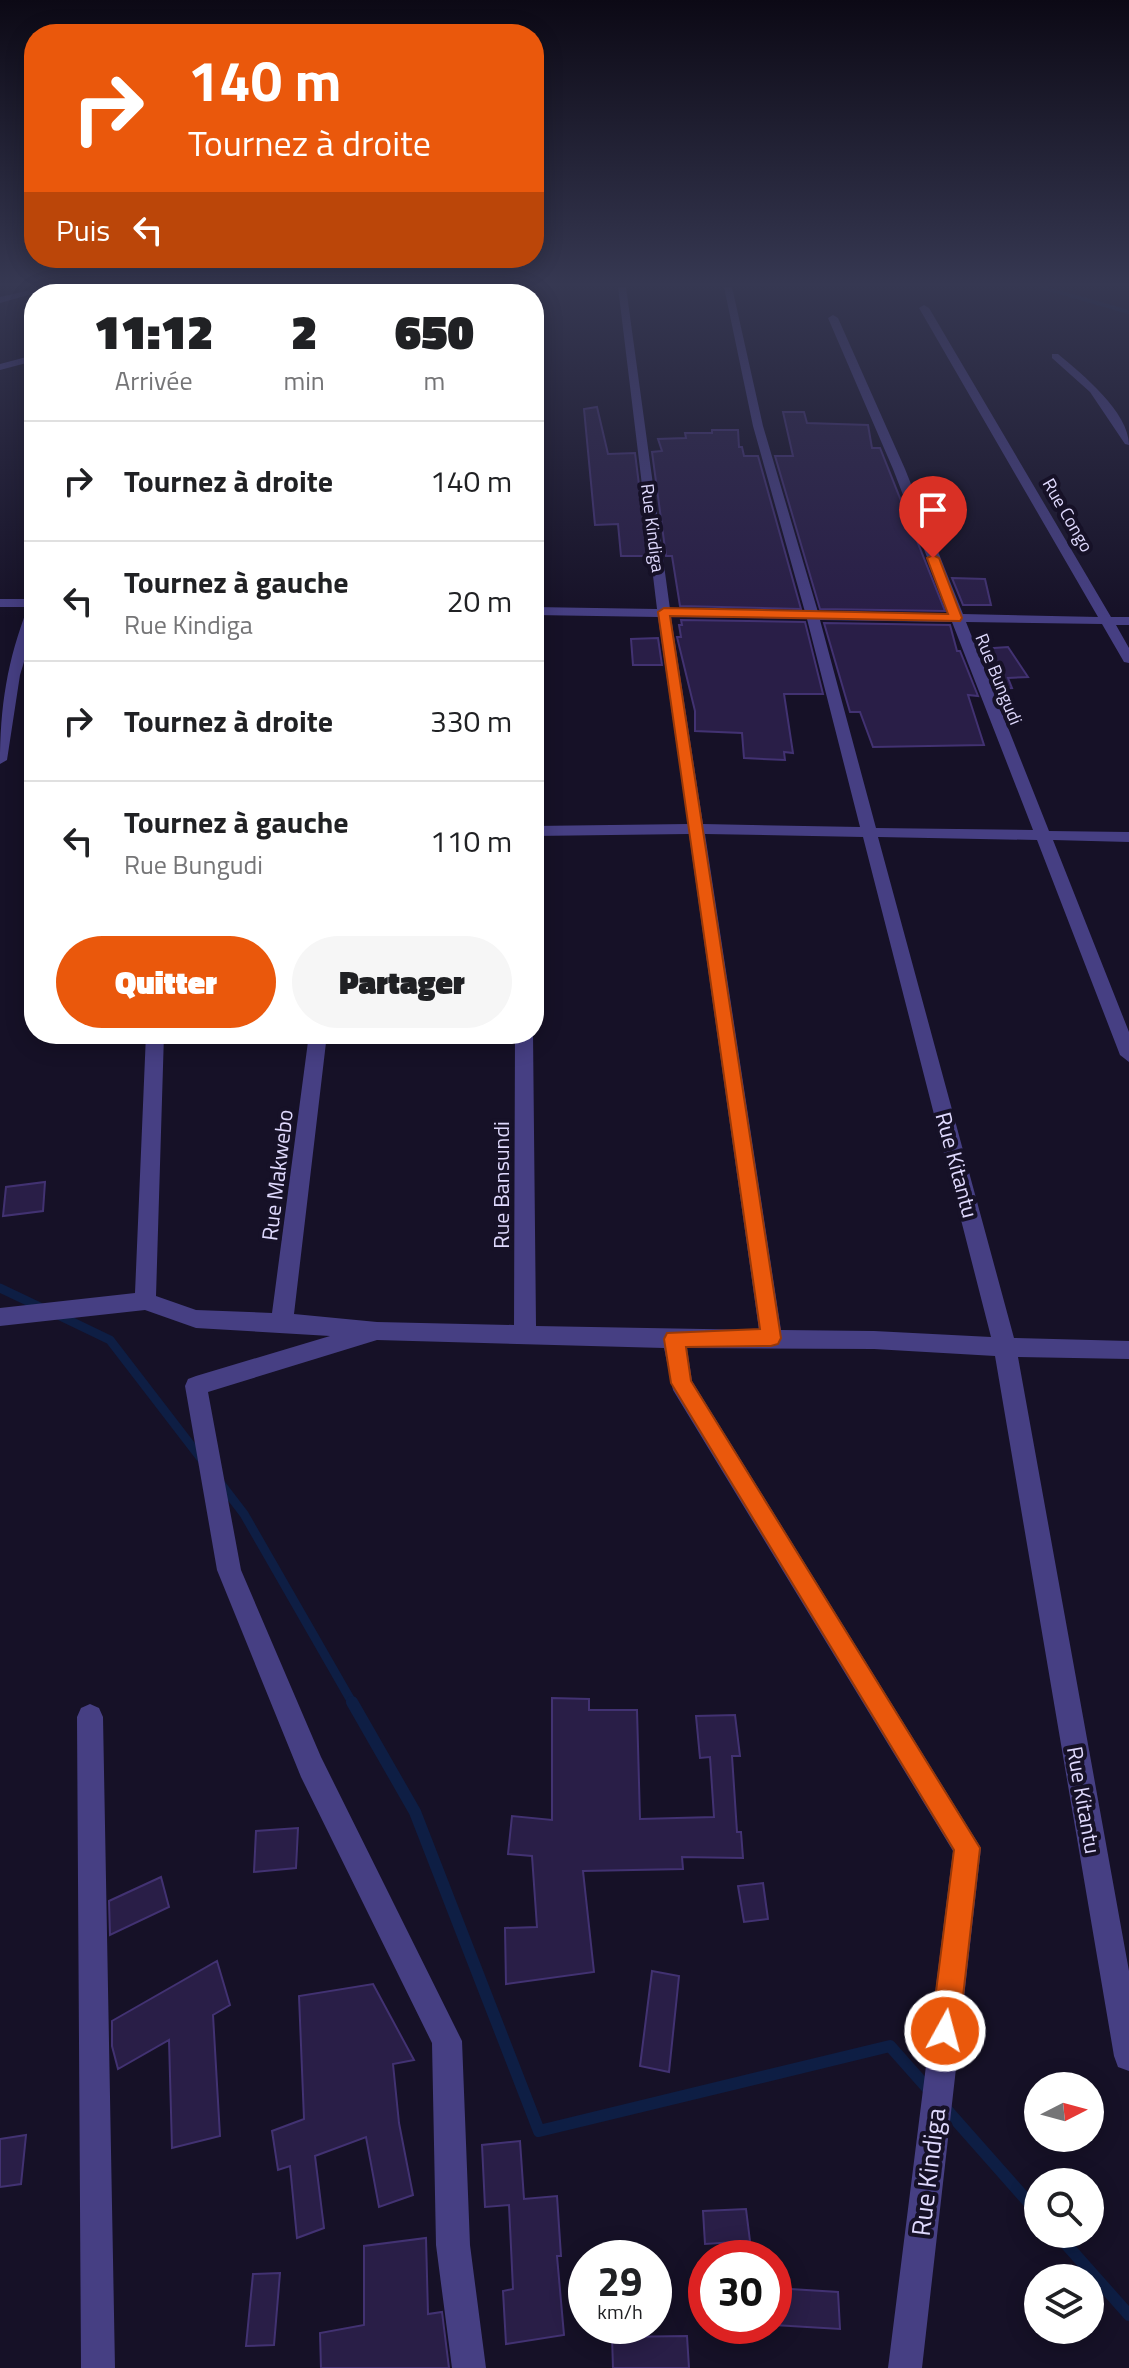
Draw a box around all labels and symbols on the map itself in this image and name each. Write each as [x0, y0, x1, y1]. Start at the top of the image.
street label: Rue Congo [1036, 473, 1100, 557]
pin [899, 476, 967, 558]
street label: Rue Kindiga [634, 482, 672, 574]
street label: Rue Bungudi [968, 629, 1030, 729]
street label: Rue Makwebo [252, 1107, 302, 1243]
street label: Rue Kitantu [927, 1108, 987, 1222]
street label: Rue Bansundi [484, 1121, 518, 1249]
street label: Rue Kitantu [1058, 1744, 1110, 1856]
position arrow [903, 1989, 987, 2073]
north arrow [1024, 2072, 1104, 2152]
street label: Rue Kindiga [901, 2106, 955, 2238]
speed limit sign: 30 [688, 2240, 792, 2344]

